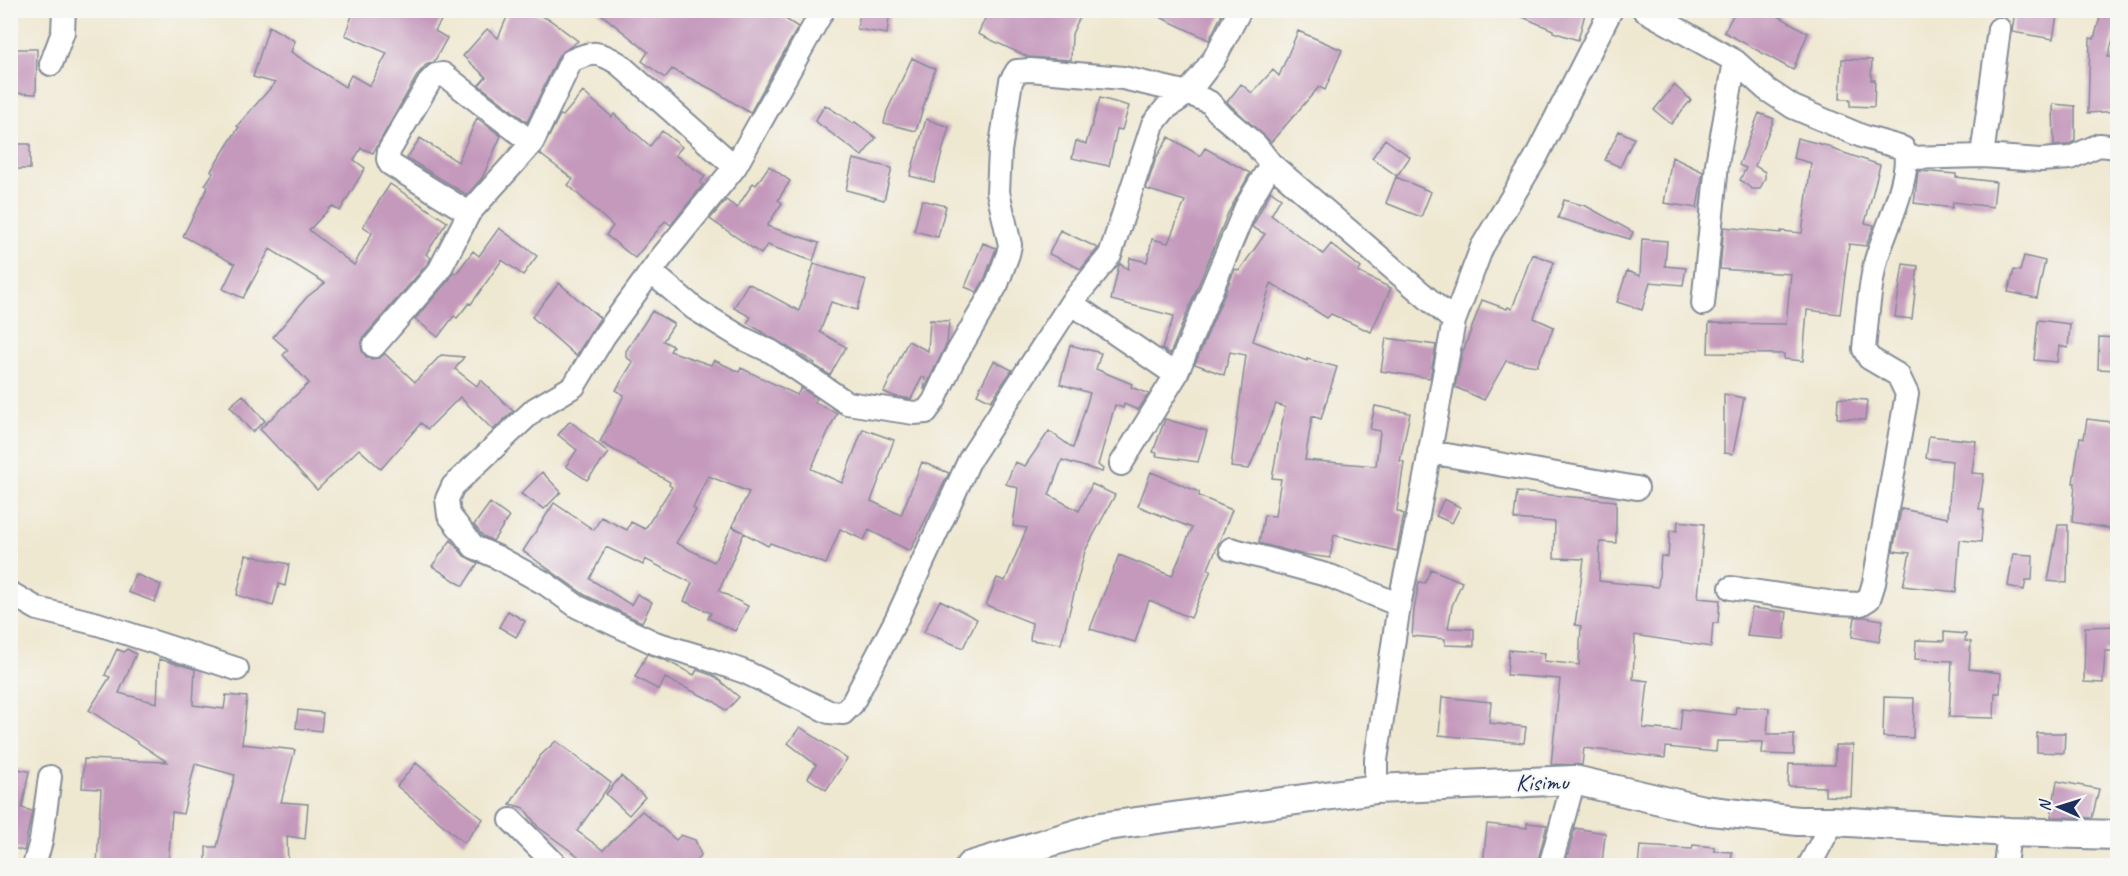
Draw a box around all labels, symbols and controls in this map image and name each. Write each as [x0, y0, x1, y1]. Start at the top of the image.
street label: Kisimu [1515, 767, 1571, 797]
north arrow [2029, 777, 2089, 837]
text: N [2035, 798, 2055, 812]

